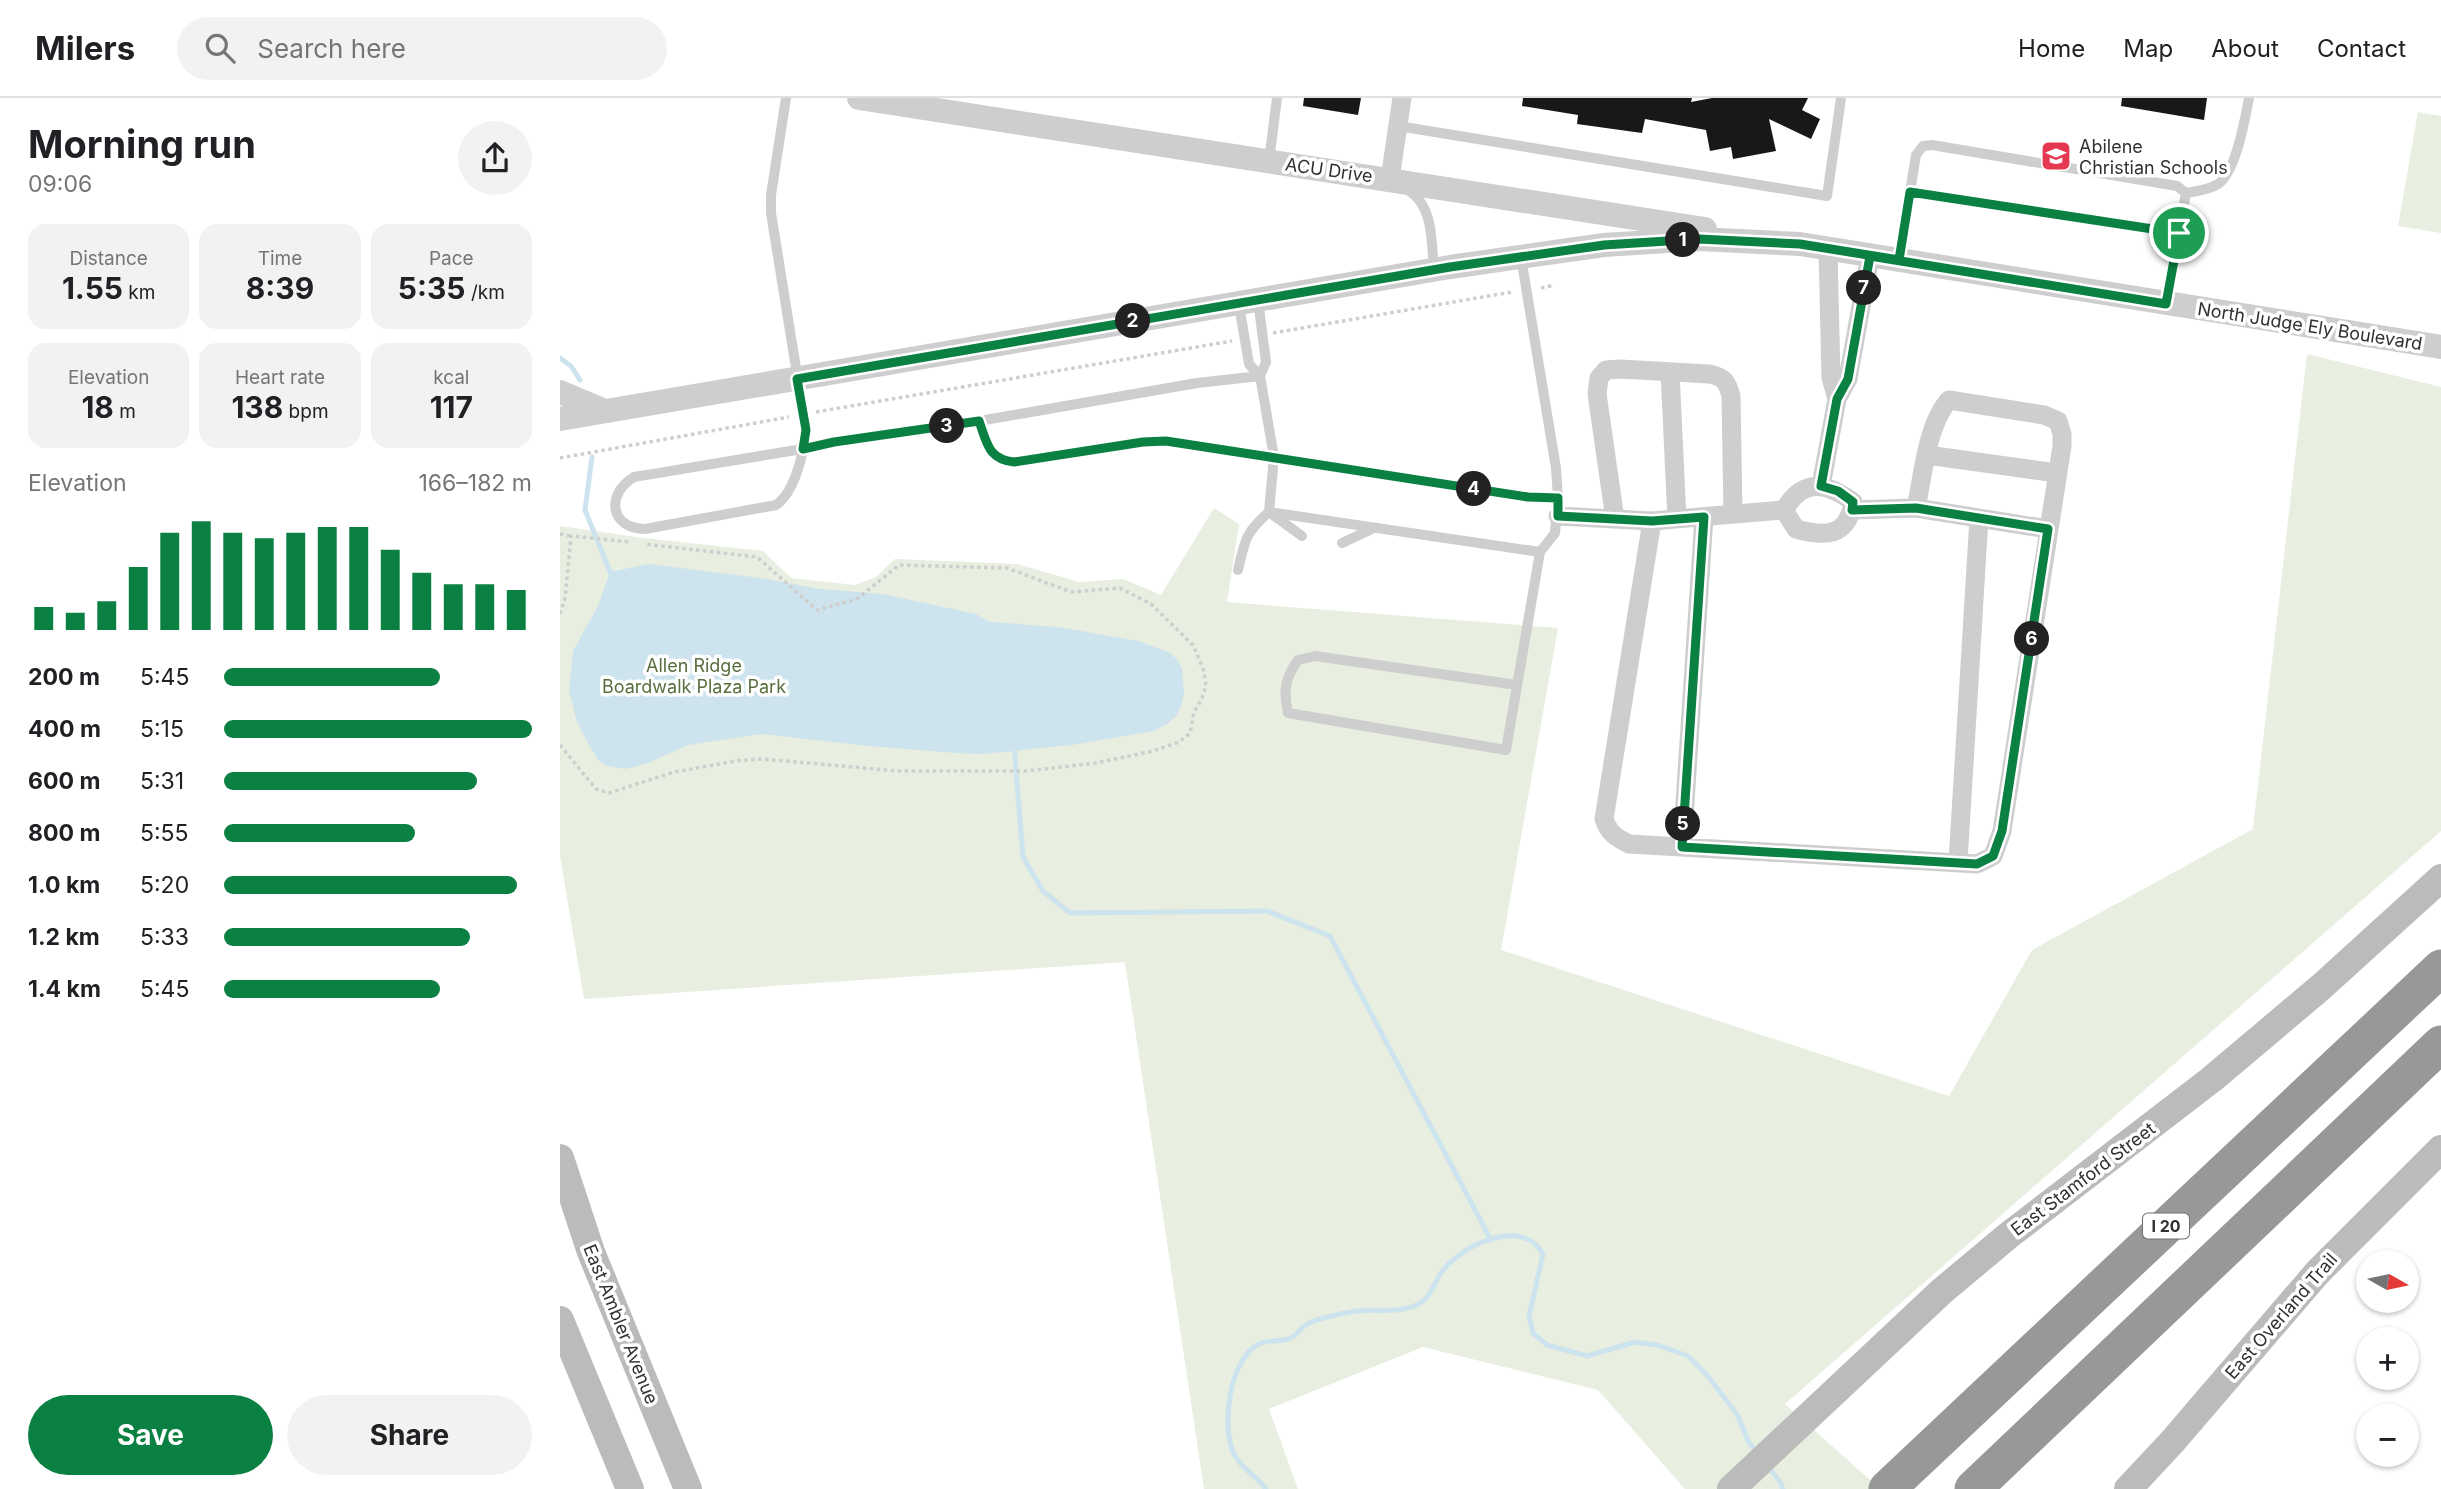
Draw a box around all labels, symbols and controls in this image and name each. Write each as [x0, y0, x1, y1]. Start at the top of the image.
search box [177, 17, 667, 80]
text: Milers [35, 28, 135, 68]
icon: search [201, 29, 239, 67]
text: Search here [257, 33, 406, 64]
text: Home [2018, 34, 2085, 63]
text: Map [2123, 34, 2173, 63]
text: About [2211, 34, 2279, 63]
text: Contact [2317, 34, 2406, 63]
text: Morning run [28, 121, 256, 167]
button: share [458, 121, 532, 195]
place label: Abilene Christian Schools [2079, 136, 2228, 178]
school or university icon: Abilene Christian Schools [2039, 139, 2073, 173]
street label: ACU Drive [1284, 153, 1374, 187]
text: 09:06 [28, 170, 92, 198]
pin [2149, 203, 2209, 263]
icon: arrive [2160, 214, 2198, 252]
pin: 1 [1666, 222, 1700, 258]
text: 1 [1678, 228, 1687, 251]
text: Distance [69, 247, 148, 270]
text: Time [258, 247, 302, 270]
text: Pace [429, 247, 474, 270]
text: 1.55 [62, 270, 123, 306]
text: 8:39 [246, 270, 314, 306]
text: 5:35 [398, 270, 466, 306]
pin: 7 [1846, 270, 1882, 306]
text: 7 [1858, 276, 1869, 299]
text: km [123, 281, 155, 304]
text: /km [466, 281, 505, 304]
street label: North Judge Ely Boulevard [2196, 298, 2424, 354]
pin: 2 [1116, 304, 1150, 339]
text: 2 [1127, 309, 1138, 332]
text: Elevation [68, 366, 149, 389]
text: Heart rate [235, 366, 325, 389]
text: kcal [433, 366, 469, 389]
text: 18 [81, 389, 114, 425]
text: 138 [231, 389, 283, 425]
text: 117 [430, 389, 473, 425]
text: m [114, 400, 136, 423]
text: bpm [283, 400, 329, 423]
pin: 3 [930, 408, 964, 444]
text: 3 [940, 414, 953, 437]
text: Elevation [28, 469, 127, 497]
text: 166–182 m [418, 469, 532, 497]
pin: 4 [1457, 472, 1492, 506]
text: 4 [1467, 477, 1480, 500]
pin: 6 [2014, 622, 2050, 656]
text: 6 [2025, 627, 2038, 650]
park label: Allen Ridge Boardwalk Plaza Park [602, 655, 786, 697]
text: 200 m [28, 663, 100, 691]
text: 5:45 [140, 663, 189, 691]
text: 400 m [28, 715, 101, 743]
text: 5:15 [140, 715, 184, 743]
text: 600 m [28, 767, 100, 795]
text: 5:31 [140, 767, 184, 795]
pin: 5 [1666, 806, 1700, 842]
text: 5 [1676, 812, 1689, 835]
text: 800 m [28, 819, 100, 847]
text: 5:55 [140, 819, 189, 847]
text: 1.0 km [28, 871, 100, 899]
text: 5:20 [140, 871, 189, 899]
text: 1.2 km [28, 923, 100, 951]
text: 5:33 [140, 923, 189, 951]
text: 1.4 km [28, 975, 101, 1003]
text: 5:45 [140, 975, 189, 1003]
street label: East Stamford Street [2007, 1118, 2159, 1240]
road number: I 20 [2143, 1214, 2189, 1238]
street label: East Ambler Avenue [579, 1241, 663, 1407]
street label: East Overland Trail [2221, 1249, 2341, 1383]
north arrow [2356, 1250, 2418, 1312]
map controls [2356, 1250, 2419, 1467]
button: + [2356, 1327, 2419, 1390]
button: Save [28, 1395, 273, 1475]
button: Share [287, 1395, 532, 1475]
button: − [2356, 1404, 2419, 1467]

